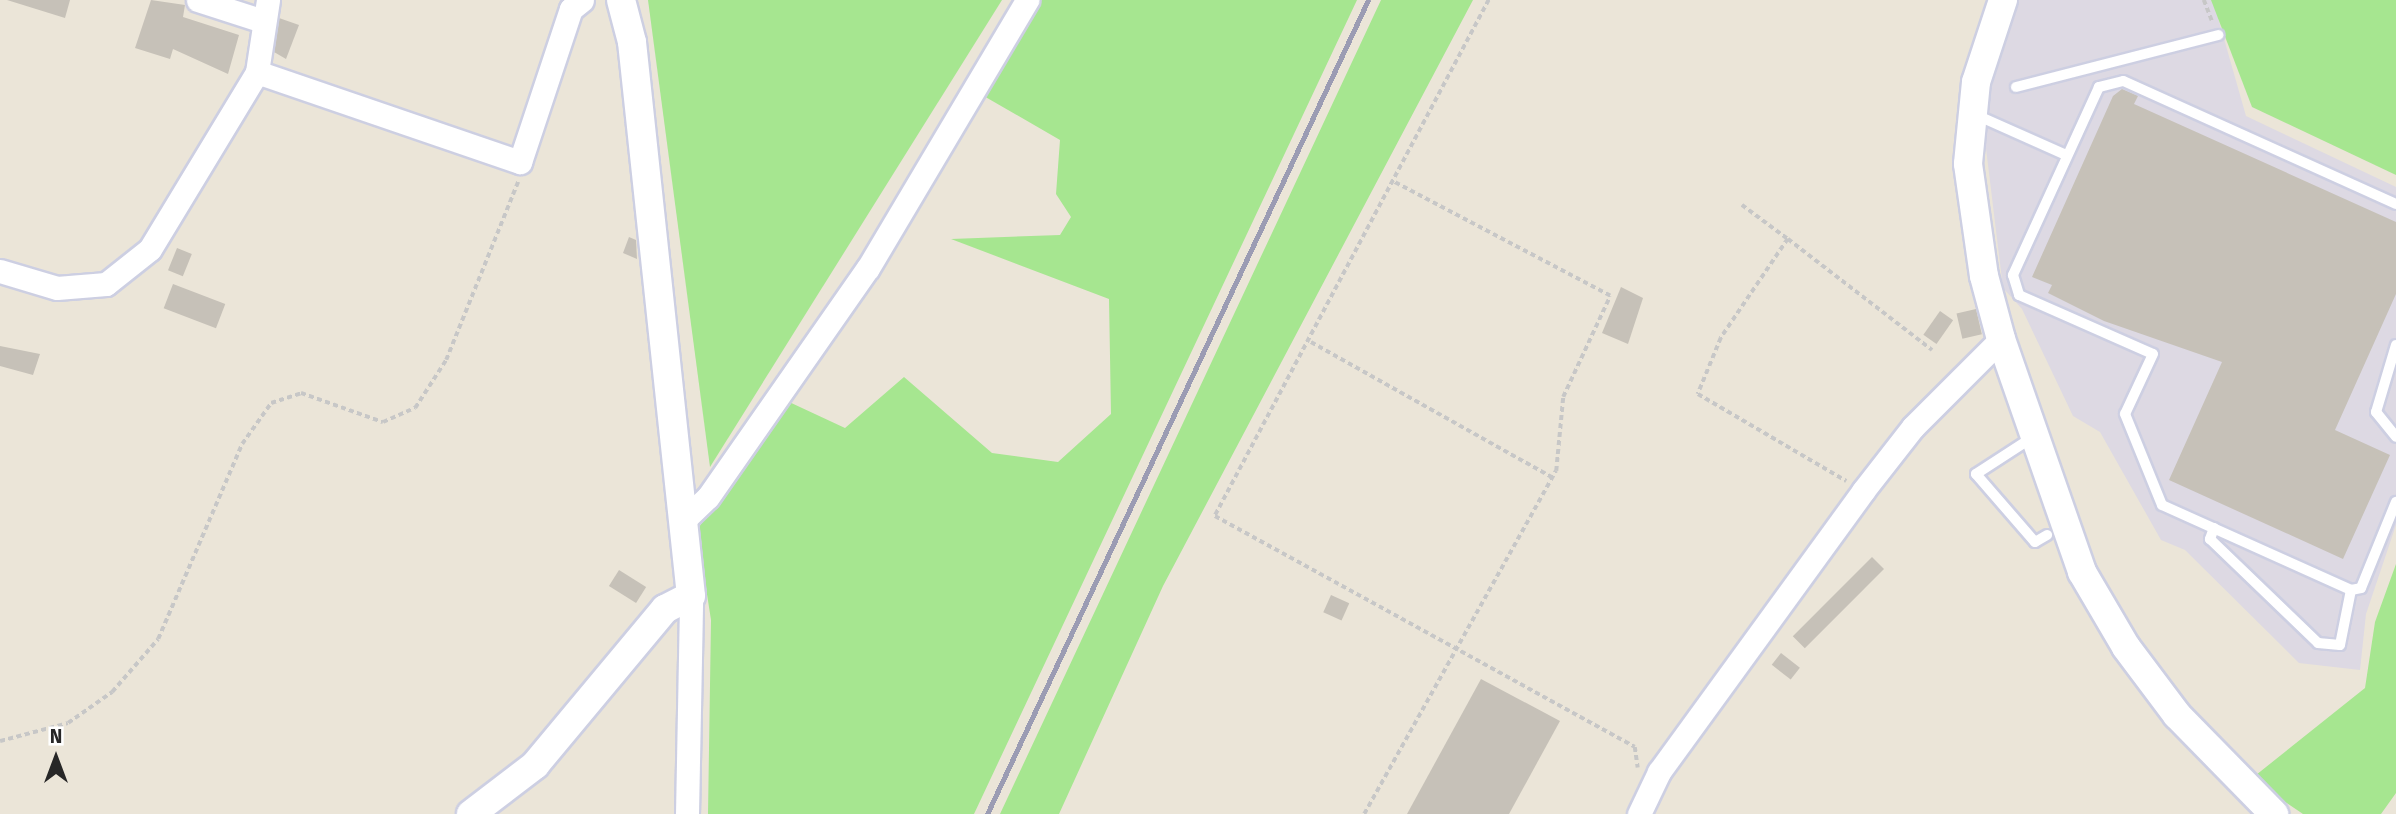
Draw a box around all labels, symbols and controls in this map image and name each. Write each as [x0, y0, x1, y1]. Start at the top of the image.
north arrow [21, 723, 91, 793]
text: N [50, 725, 62, 748]

